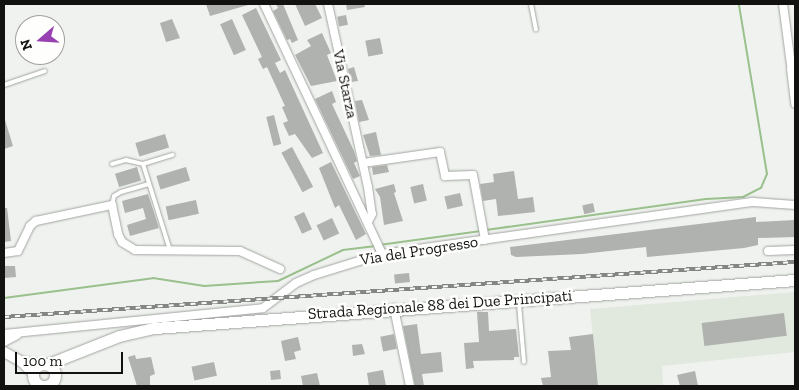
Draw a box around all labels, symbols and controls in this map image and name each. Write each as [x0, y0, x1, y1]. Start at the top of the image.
north arrow [15, 15, 65, 65]
text: N [17, 37, 36, 53]
street label: Via Starza [328, 48, 362, 120]
street label: Via del Progresso [359, 232, 479, 270]
street label: Strada Regionale 88 dei Due Principati [307, 286, 573, 324]
scale bar [18, 342, 125, 374]
text: 100 m [23, 352, 62, 370]

